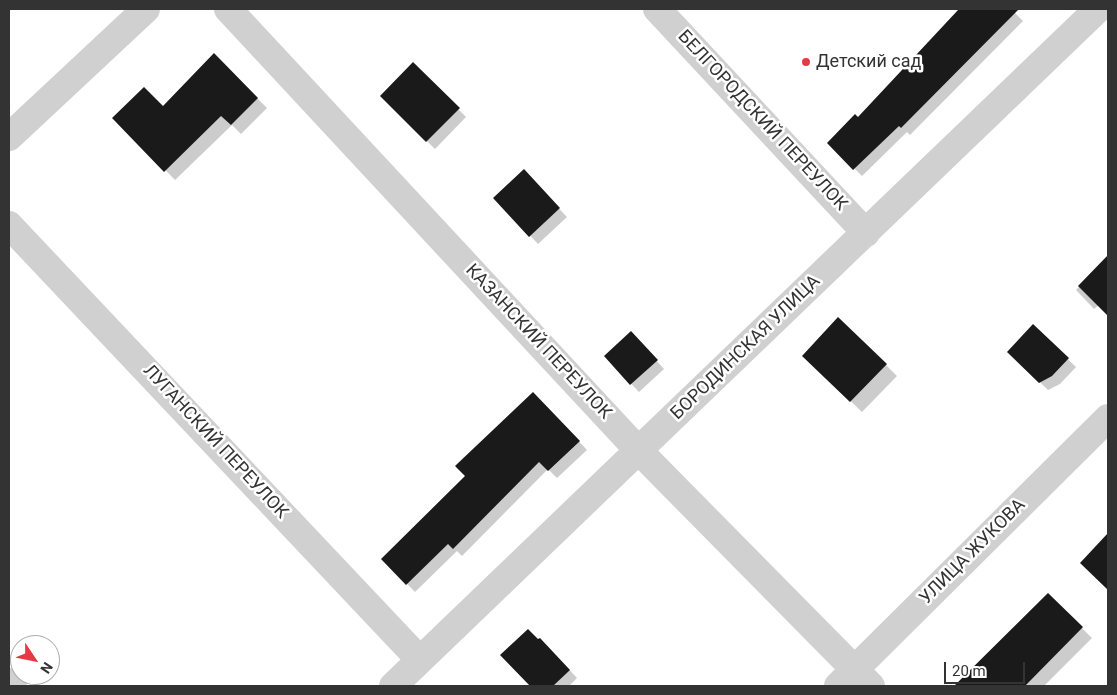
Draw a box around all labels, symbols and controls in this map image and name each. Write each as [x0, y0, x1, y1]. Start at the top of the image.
street label: БЕЛГОРОДСКИЙ ПЕРЕУЛОК [673, 26, 851, 216]
place label: Детский сад [816, 51, 921, 73]
marker: Детский сад [800, 56, 812, 68]
street label: КАЗАНСКИЙ ПЕРЕУЛОК [460, 260, 616, 424]
street label: БОРОДИНСКАЯ УЛИЦА [667, 271, 825, 425]
street label: ЛУГАНСКИЙ ПЕРЕУЛОК [138, 361, 292, 523]
street label: УЛИЦА ЖУКОВА [916, 495, 1030, 609]
north arrow [10, 635, 60, 685]
scale bar [947, 652, 1028, 684]
text: N [37, 659, 56, 676]
text: 20 m [952, 662, 986, 680]

